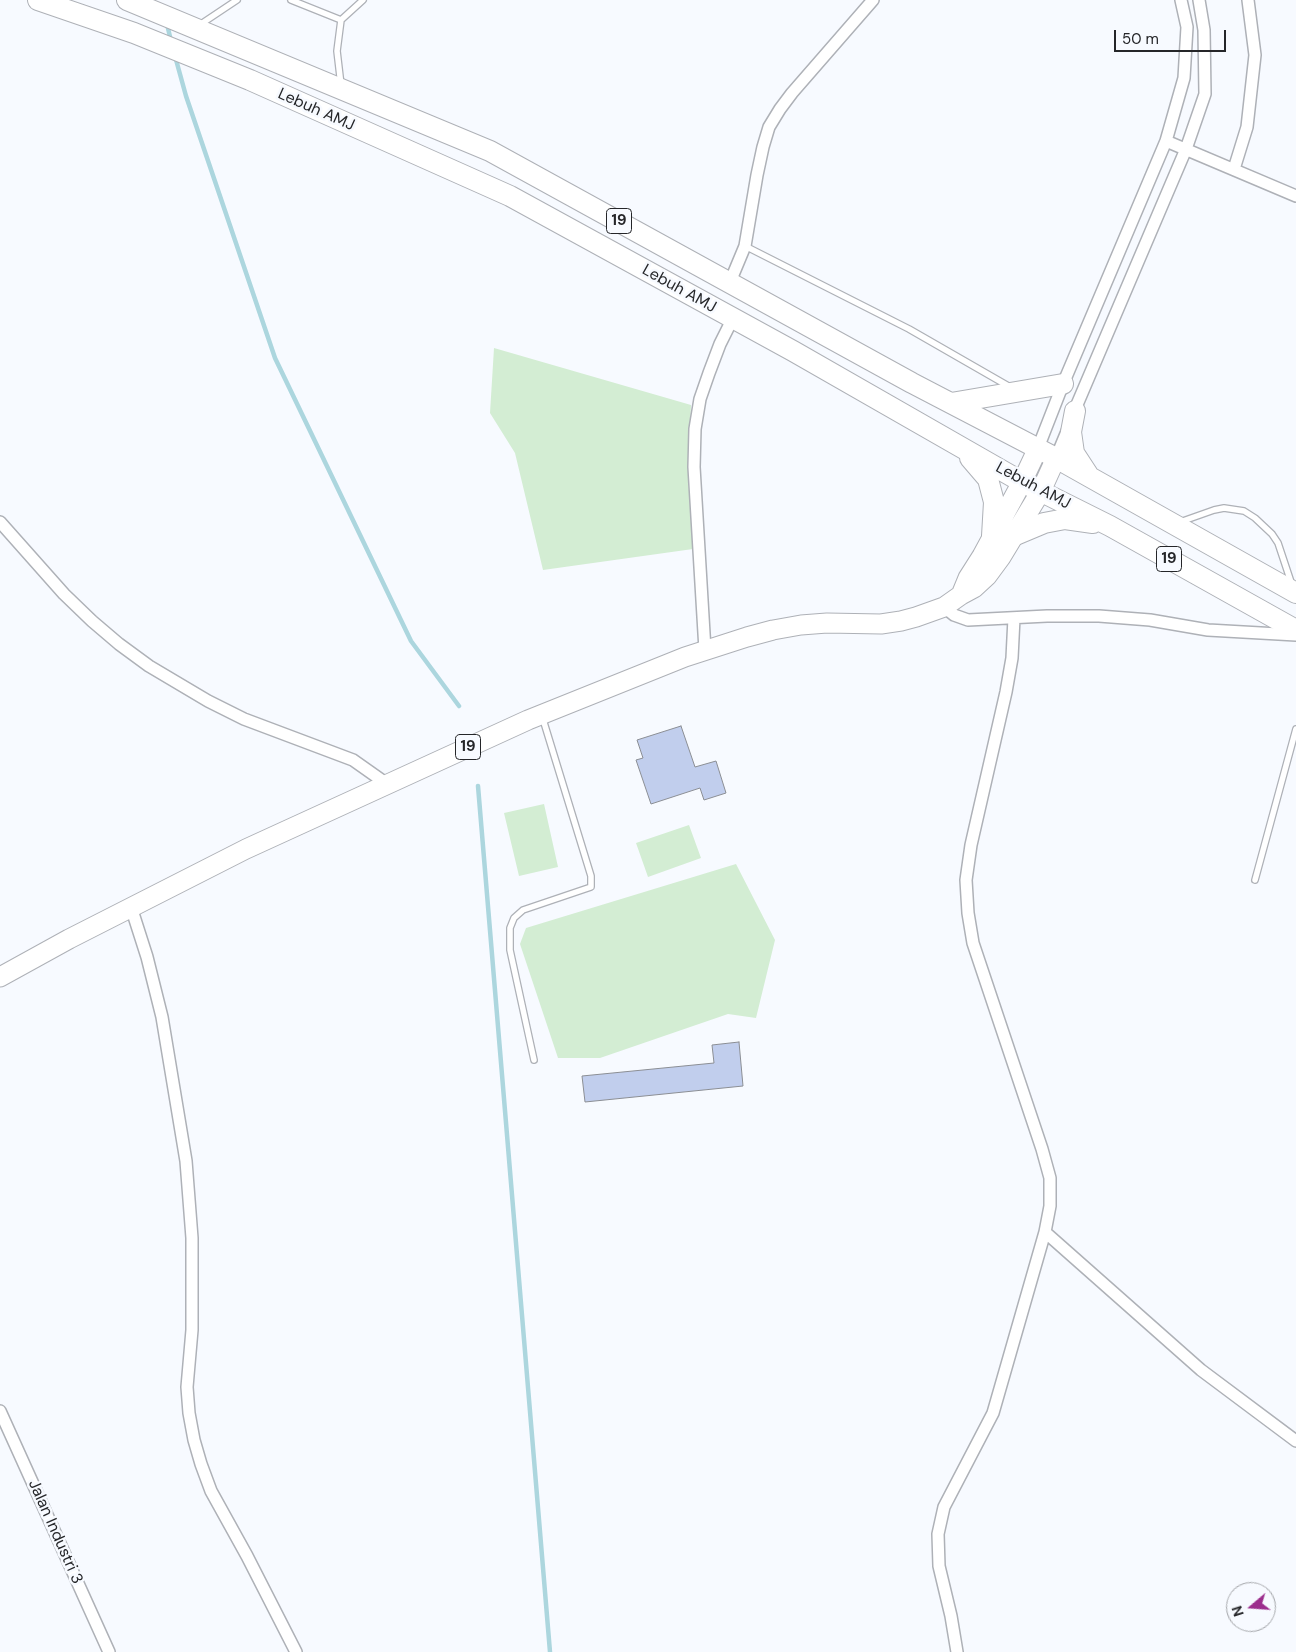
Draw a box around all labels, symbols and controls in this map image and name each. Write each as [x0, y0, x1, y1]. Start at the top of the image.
scale bar [1116, 20, 1228, 52]
text: 50 m [1122, 29, 1159, 49]
street label: Lebuh AMJ [275, 85, 357, 135]
road number: 19 [606, 208, 632, 234]
street label: Lebuh AMJ [639, 261, 719, 317]
street label: Lebuh AMJ [992, 458, 1074, 514]
road number: 19 [1156, 546, 1182, 572]
road number: 19 [456, 734, 480, 760]
street label: Jalan Industri 3 [23, 1477, 87, 1587]
north arrow [1226, 1582, 1276, 1632]
text: N [1228, 1604, 1248, 1619]

